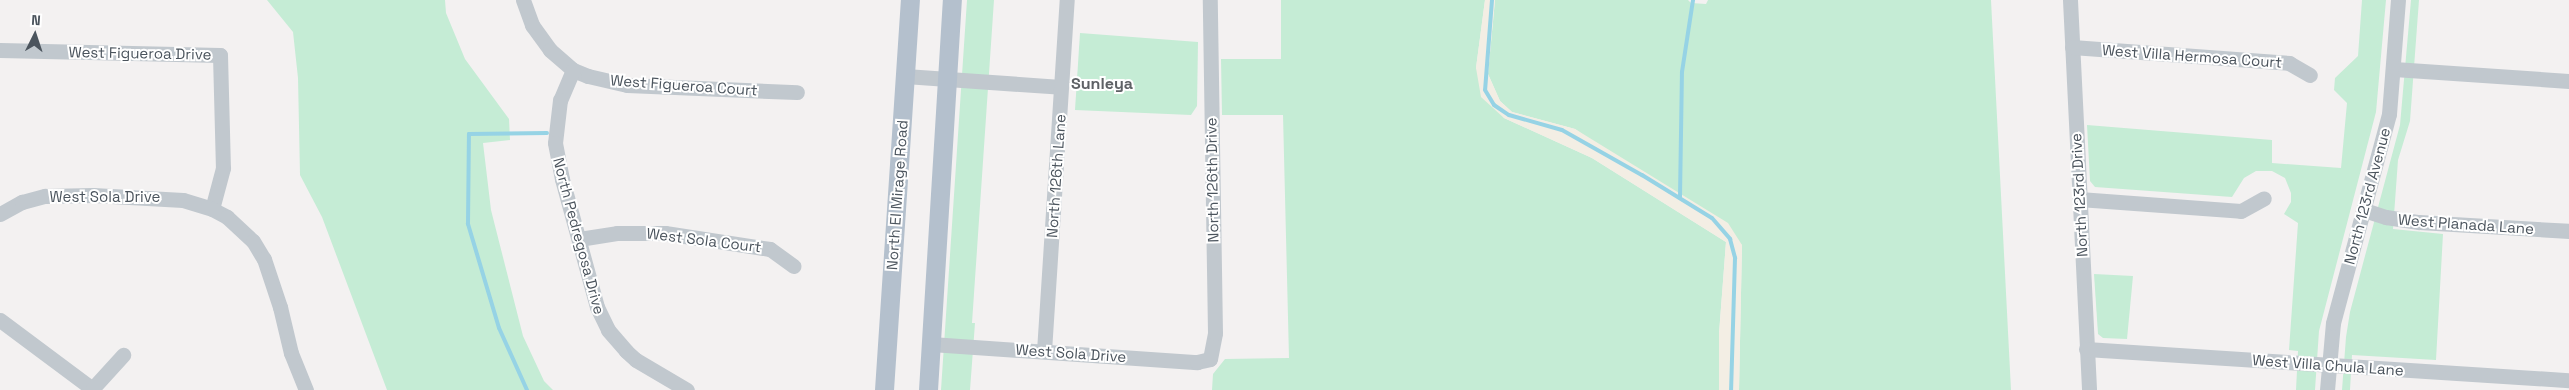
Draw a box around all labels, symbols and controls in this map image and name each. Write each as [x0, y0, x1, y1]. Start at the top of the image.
north arrow [10, 10, 60, 60]
text: N [31, 11, 41, 29]
street label: West Villa Hermosa Court [2101, 41, 2283, 71]
street label: West Figueroa Drive [68, 43, 212, 63]
street label: West Figueroa Court [610, 71, 758, 99]
district label: Sunleya [1071, 74, 1133, 94]
street label: North 126th Lane [1043, 113, 1069, 239]
street label: North 126th Drive [1202, 117, 1222, 243]
street label: North El Mirage Road [883, 119, 911, 271]
street label: North 123rd Avenue [2340, 126, 2394, 266]
street label: North 123rd Drive [2067, 133, 2091, 257]
street label: North Pedregosa Drive [549, 156, 609, 316]
street label: West Sola Drive [50, 188, 160, 206]
street label: West Planada Lane [2397, 210, 2535, 238]
street label: West Sola Court [646, 224, 762, 256]
street label: West Sola Drive [1015, 340, 1127, 366]
street label: West Villa Chula Lane [2252, 351, 2404, 379]

